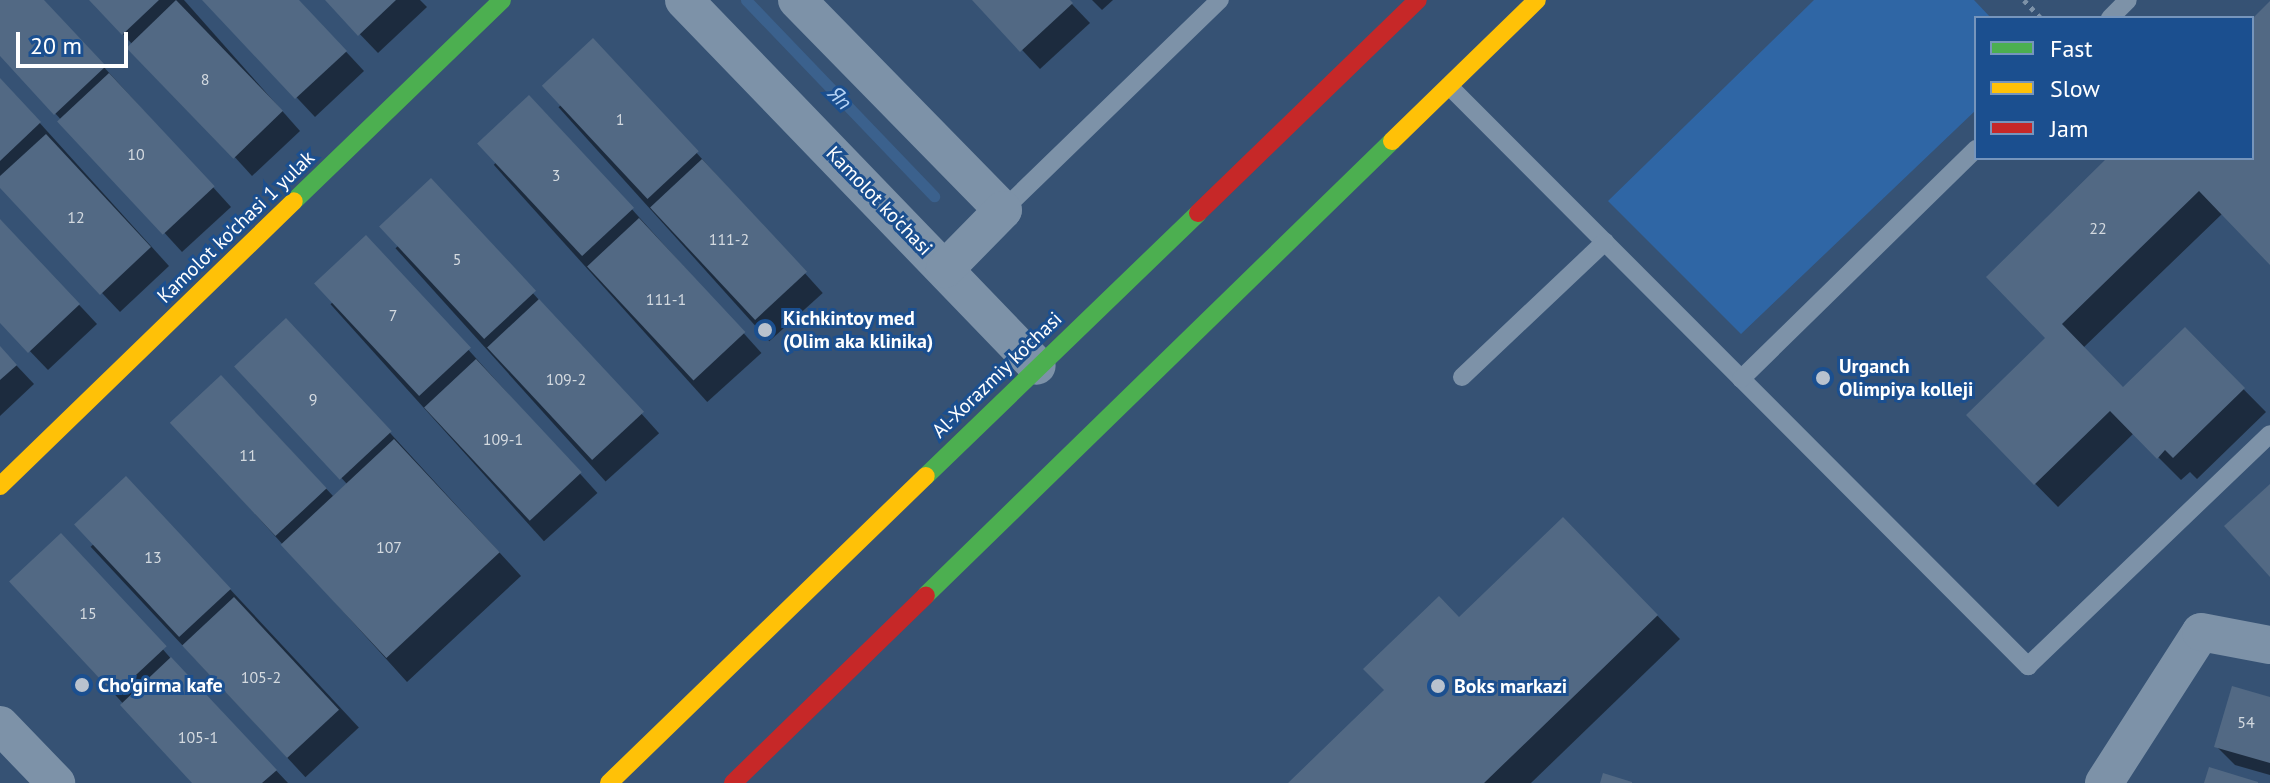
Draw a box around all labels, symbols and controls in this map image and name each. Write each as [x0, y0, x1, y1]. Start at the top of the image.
scale bar [20, 16, 132, 66]
legend [1974, 16, 2254, 160]
text: 20 m [30, 30, 82, 61]
text: Fast [2050, 33, 2093, 64]
house number: 8 [201, 69, 209, 89]
text: Slow [2050, 73, 2100, 104]
water label: Яп [822, 80, 858, 116]
house number: 1 [616, 109, 624, 129]
text: Jam [2050, 113, 2088, 144]
street label: Kamolot ko'chasi [821, 142, 937, 260]
house number: 10 [127, 144, 145, 164]
street label: Kamolot ko'chasi 1 yulak [152, 146, 320, 308]
house number: 3 [552, 165, 560, 185]
house number: 12 [67, 207, 85, 227]
house number: 22 [2089, 218, 2107, 238]
house number: 111-2 [709, 229, 749, 249]
house number: 5 [453, 249, 461, 269]
house number: 111-1 [646, 289, 686, 309]
house number: 7 [389, 305, 397, 325]
place label: Kichkintoy med (Olim aka klinika) [783, 306, 933, 353]
street label: Al-Xorazmiy ko’chasi [927, 307, 1067, 443]
marker: Kichkintoy med (Olim aka klinika) [754, 319, 776, 341]
place label: Urganch Olimpiya kolleji [1839, 354, 1973, 401]
house number: 109-2 [546, 369, 586, 389]
marker: Urganch Olimpiya kolleji [1814, 369, 1832, 387]
house number: 9 [309, 389, 317, 409]
house number: 109-1 [483, 429, 523, 449]
house number: 11 [239, 445, 257, 465]
house number: 107 [376, 537, 402, 557]
house number: 13 [144, 547, 162, 567]
house number: 15 [79, 603, 97, 623]
house number: 105-2 [241, 667, 281, 687]
place label: Cho'girma kafe [98, 673, 223, 697]
place label: Boks markazi [1454, 674, 1567, 698]
marker: Cho'girma kafe [73, 676, 91, 694]
marker: Boks markazi [1429, 677, 1447, 695]
house number: 54 [2237, 712, 2255, 732]
house number: 105-1 [178, 727, 218, 747]

